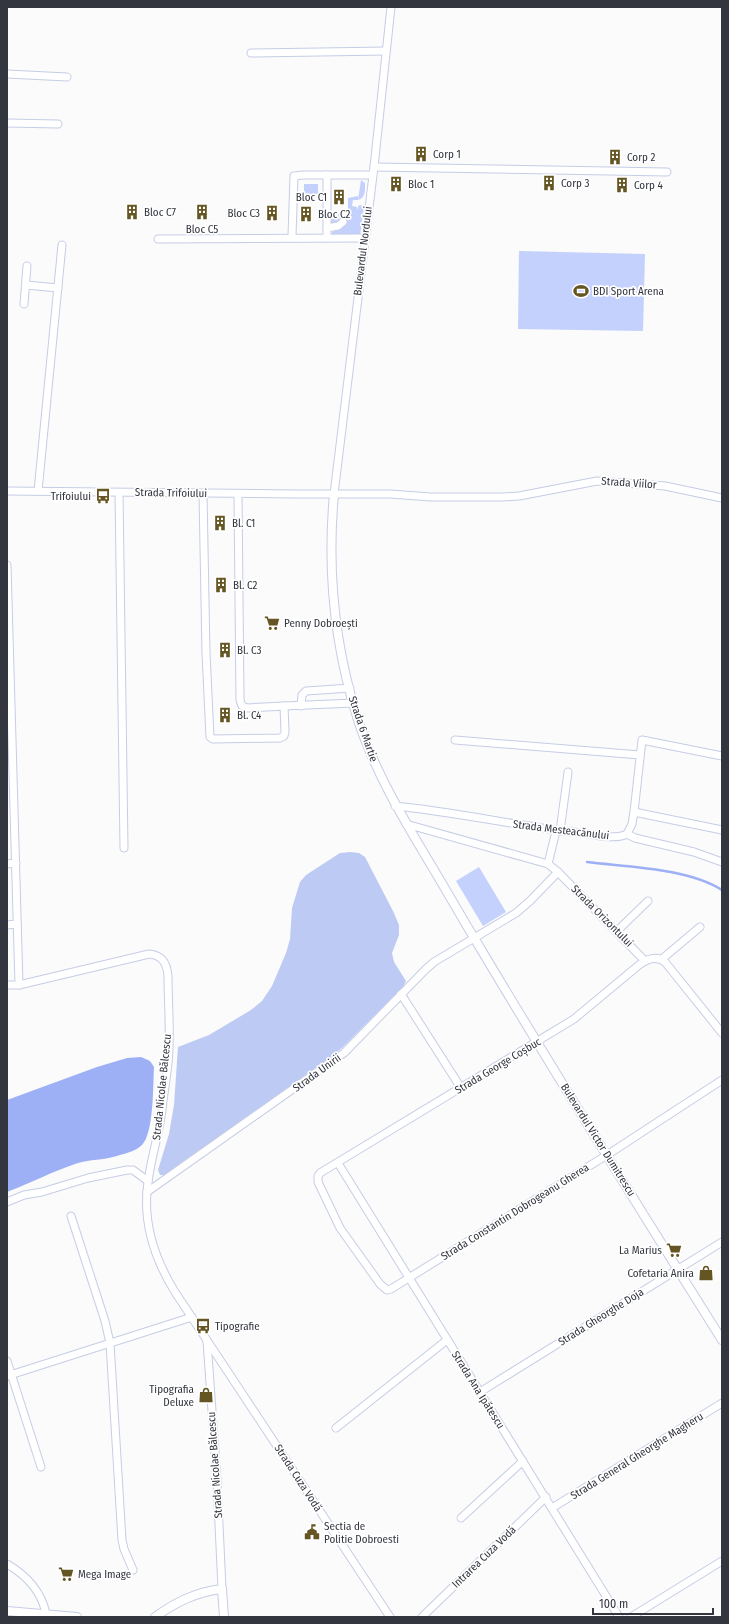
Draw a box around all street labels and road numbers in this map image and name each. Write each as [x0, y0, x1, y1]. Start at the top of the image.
street label: Bulevardul Nordului [351, 205, 375, 296]
street label: Strada Viilor [601, 475, 657, 491]
street label: Strada Trifoiului [135, 486, 207, 500]
street label: Strada 6 Martie [346, 694, 380, 764]
street label: Strada Mesteacănului [512, 818, 610, 842]
street label: Strada Orizontului [568, 882, 636, 950]
street label: Strada Nicolae Bălcescu [150, 1033, 174, 1141]
street label: Strada George Coșbuc [453, 1035, 544, 1097]
street label: Strada Unirii [290, 1051, 344, 1095]
street label: Bulevardul Victor Dumitrescu [558, 1081, 638, 1199]
street label: Strada Constantin Dobrogeanu Gherea [439, 1161, 591, 1263]
street label: Strada Gheorghe Doja [556, 1285, 646, 1349]
street label: Strada Ana Ipătescu [449, 1349, 507, 1431]
street label: Strada General Gheorghe Magheru [568, 1410, 706, 1502]
street label: Strada Nicolae Bălcescu [205, 1411, 225, 1519]
street label: Strada Cuza Vodă [271, 1442, 325, 1514]
street label: Intrarea Cuza Vodă [449, 1523, 519, 1591]

